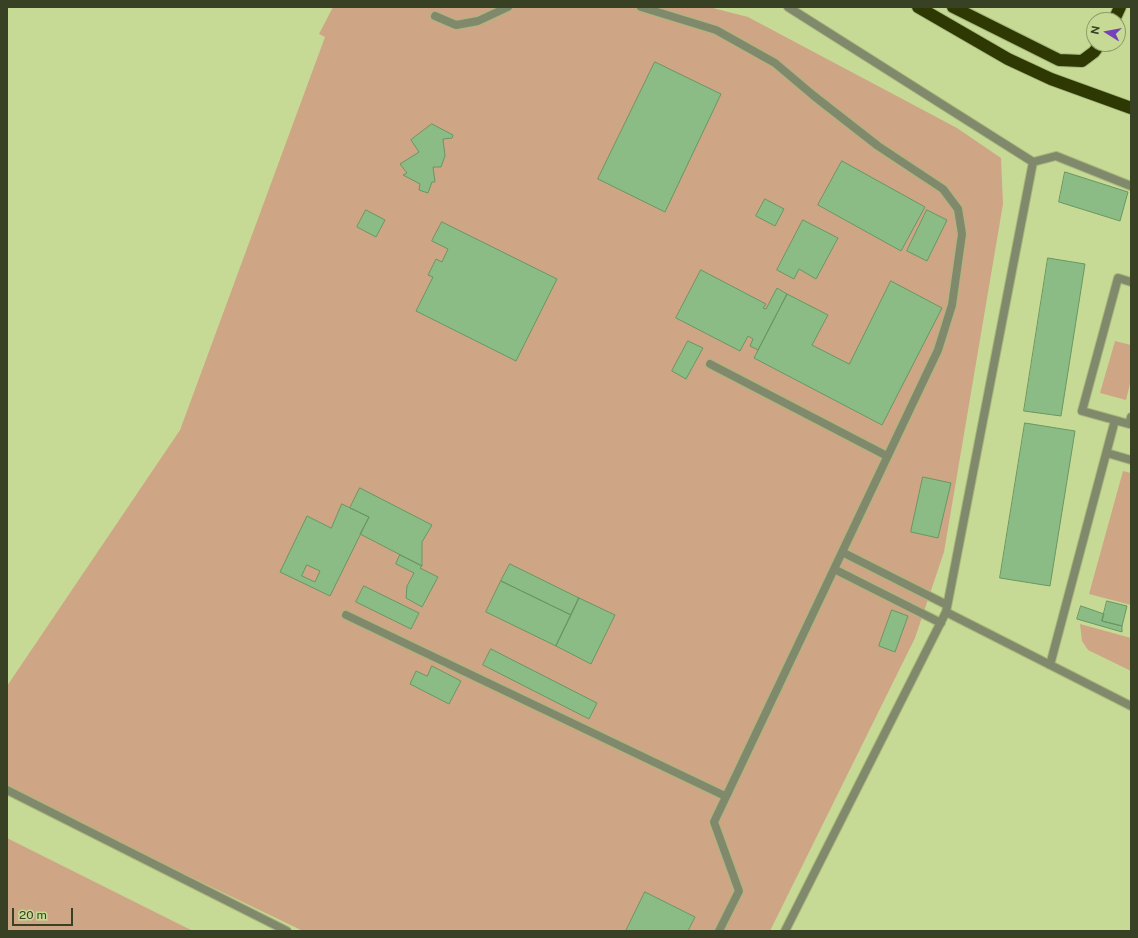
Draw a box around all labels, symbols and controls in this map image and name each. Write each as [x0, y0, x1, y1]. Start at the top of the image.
north arrow [1086, 12, 1126, 52]
text: N [1088, 25, 1102, 35]
scale bar [14, 900, 75, 926]
text: 20 m [19, 908, 47, 922]

